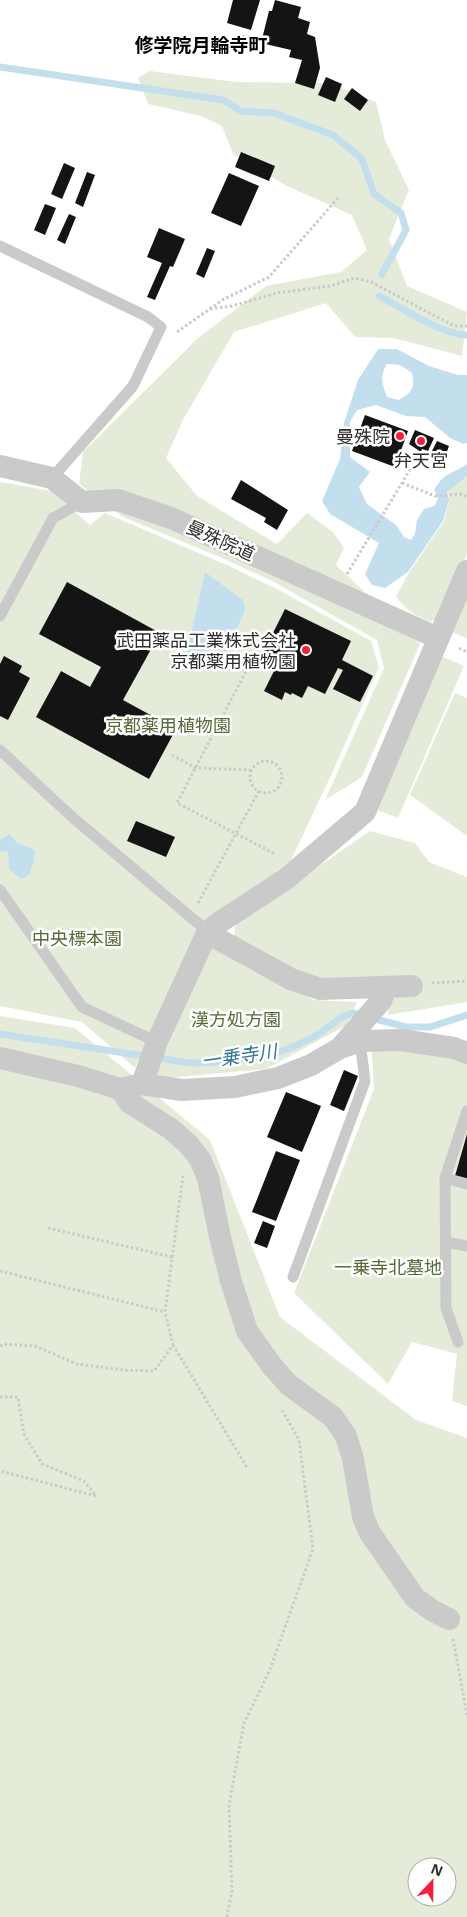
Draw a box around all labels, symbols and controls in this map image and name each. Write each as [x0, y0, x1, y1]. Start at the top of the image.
district label: 修学院月輪寺町 [134, 32, 268, 58]
place label: 曼殊院 [336, 424, 390, 448]
marker: 曼殊院 [394, 430, 406, 442]
marker: 弁天宮 [415, 435, 427, 447]
place label: 弁天宮 [394, 448, 448, 472]
street label: 曼殊院道 [183, 514, 259, 566]
place label: 武田薬品工業株式会社 京都薬用植物園 [116, 628, 296, 673]
marker: 武田薬品工業株式会社 京都薬用植物園 [300, 644, 312, 656]
park label: 京都薬用植物園 [105, 713, 231, 737]
park label: 中央標本園 [32, 926, 122, 950]
park label: 漢方処方園 [191, 1007, 281, 1031]
water label: 一乗寺川 [200, 1038, 280, 1074]
park label: 一乗寺北墓地 [334, 1255, 442, 1279]
north arrow [407, 1857, 457, 1907]
text: N [428, 1859, 446, 1880]

